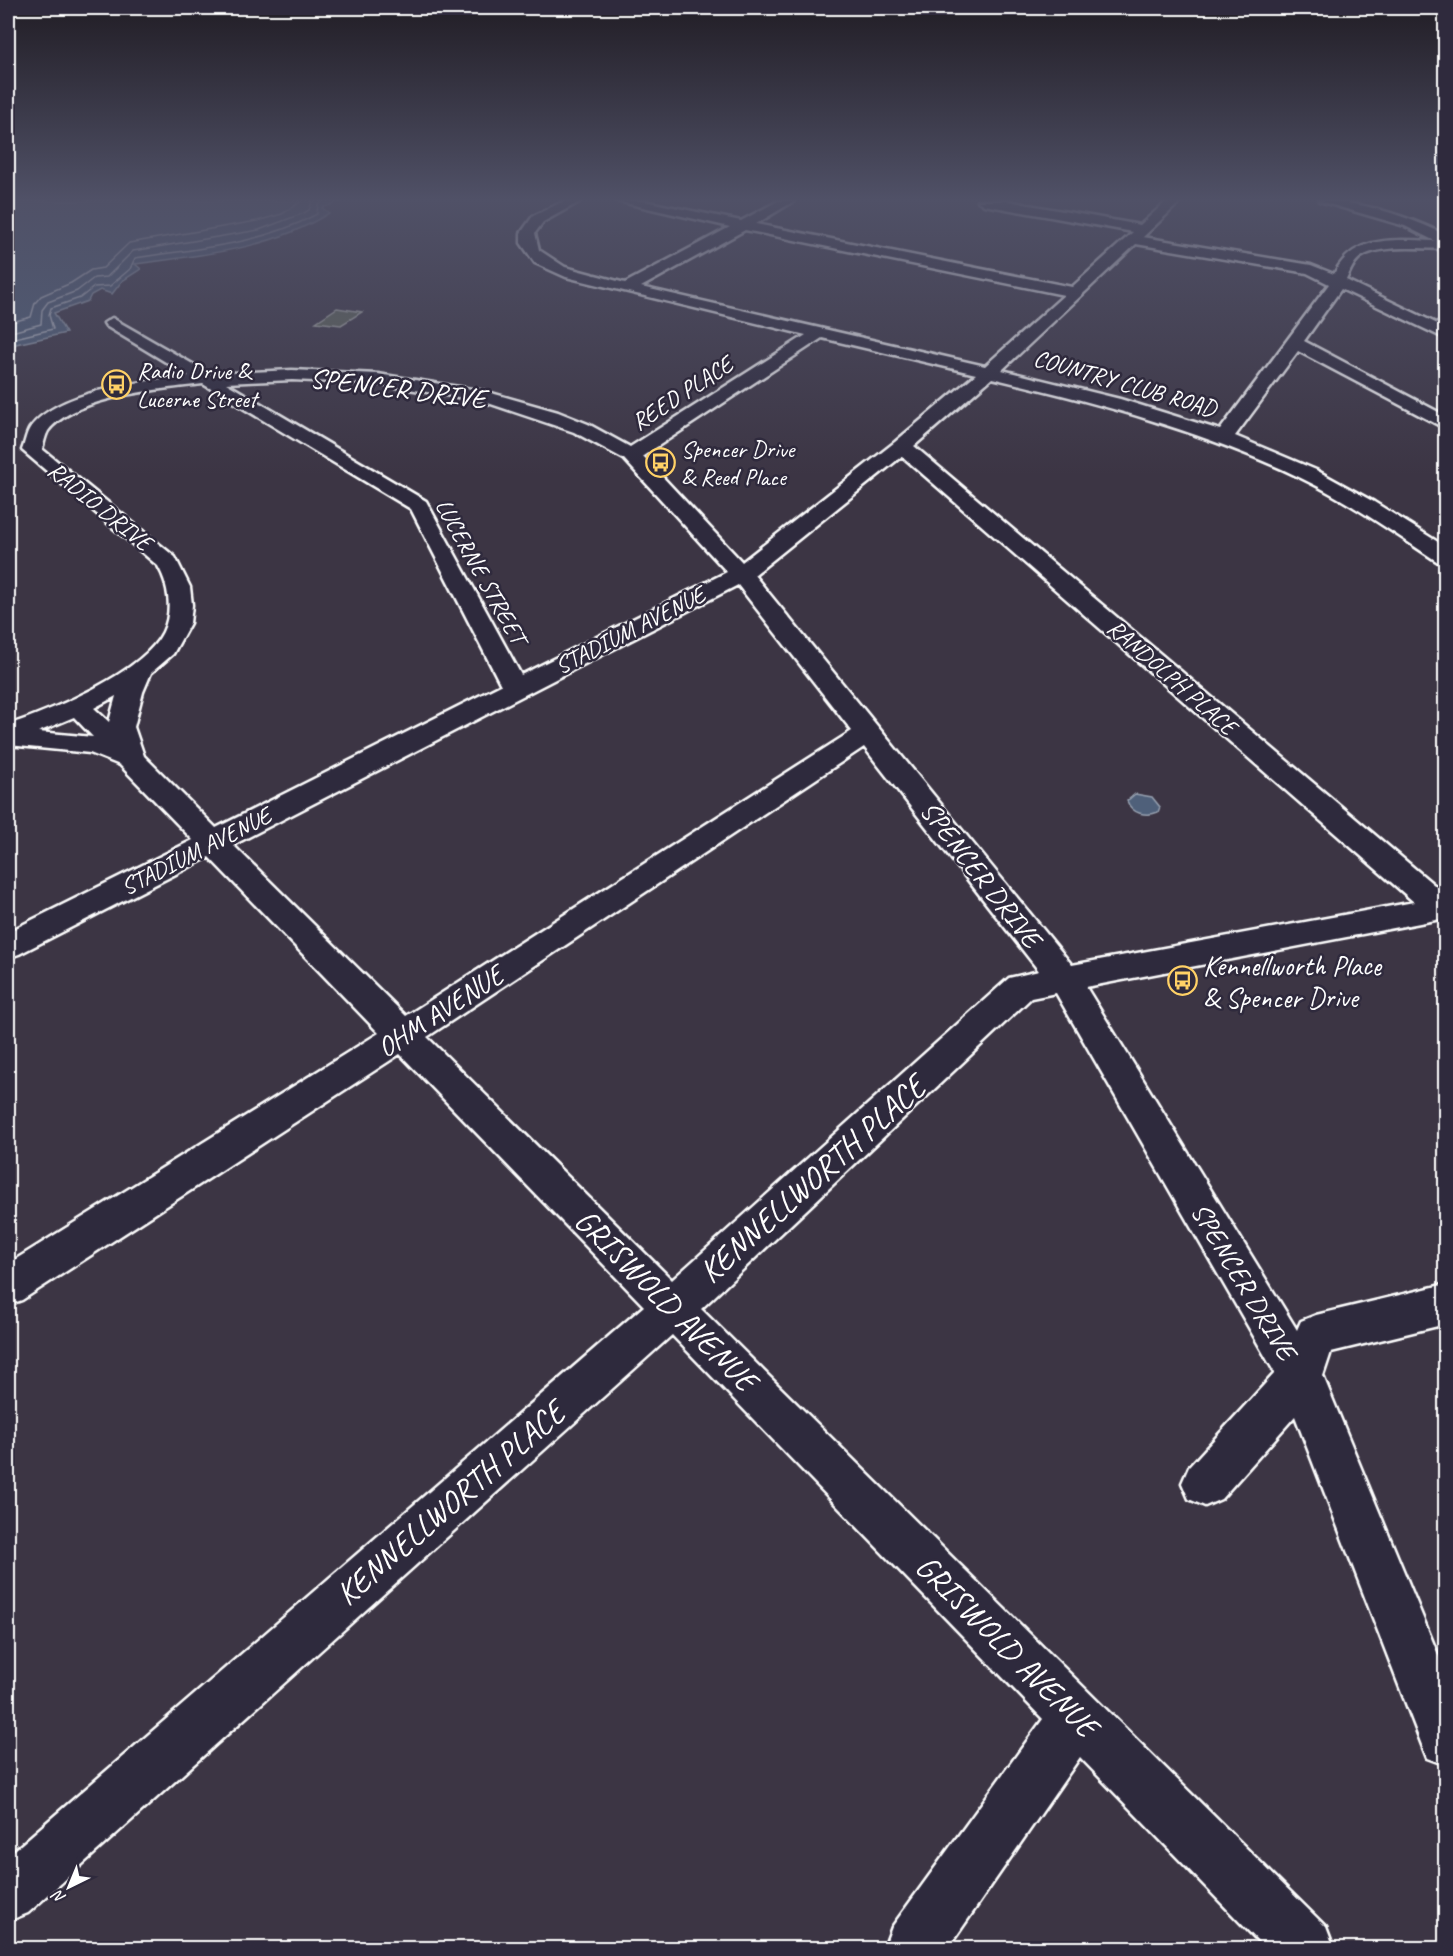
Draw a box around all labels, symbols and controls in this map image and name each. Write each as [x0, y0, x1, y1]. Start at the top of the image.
street label: COUNTRY CLUB ROAD [1030, 343, 1222, 424]
street label: REED PLACE [626, 347, 741, 437]
place label: Radio Drive & Lucerne Street [137, 356, 260, 414]
street label: SPENCER DRIVE [308, 360, 491, 417]
bus stop icon: Radio Drive & Lucerne Street [100, 369, 132, 401]
place label: Spencer Drive & Reed Place [681, 434, 796, 492]
bus stop icon: Spencer Drive & Reed Place [644, 447, 676, 479]
street label: RADIO DRIVE [42, 455, 160, 559]
street label: LUCERNE STREET [429, 493, 536, 654]
street label: STADIUM AVENUE [550, 578, 713, 681]
street label: RANDOLPH PLACE [1101, 613, 1245, 743]
street label: SPENCER DRIVE [913, 794, 1051, 957]
street label: STADIUM AVENUE [116, 799, 279, 902]
place label: Kennellworth Place & Spencer Drive [1203, 948, 1383, 1015]
street label: OHM AVENUE [370, 955, 513, 1065]
bus stop icon: Kennellworth Place & Spencer Drive [1166, 965, 1198, 997]
street label: KENNELLWORTH PLACE [690, 1063, 937, 1292]
street label: SPENCER DRIVE [1183, 1196, 1306, 1369]
street label: GRISWOLD AVENUE [566, 1200, 769, 1403]
street label: KENNELLWORTH PLACE [326, 1389, 577, 1614]
street label: GRISWOLD AVENUE [907, 1546, 1110, 1749]
north arrow [39, 1857, 99, 1917]
text: N [47, 1884, 70, 1908]

